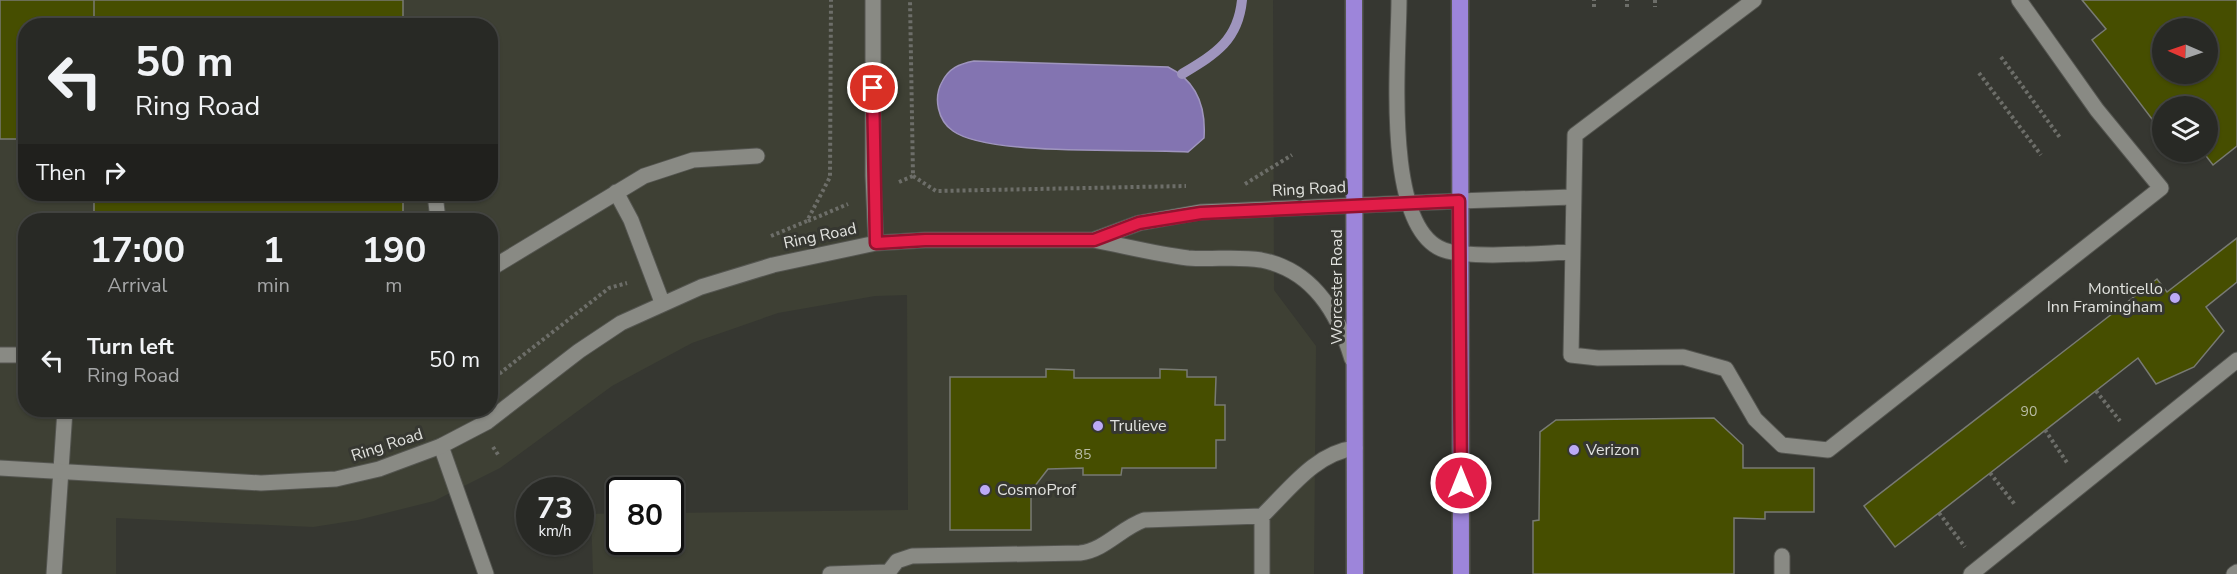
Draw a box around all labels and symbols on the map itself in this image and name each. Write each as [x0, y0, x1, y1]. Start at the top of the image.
north arrow [2152, 18, 2218, 84]
pin [847, 62, 898, 113]
street label: Ring Road [1271, 176, 1347, 202]
street label: Ring Road [781, 218, 859, 254]
street label: Worcester Road [1326, 229, 1348, 345]
place label: Monticello Inn Framingham [2047, 278, 2163, 318]
marker: Monticello Inn Framingham [2168, 291, 2182, 305]
house number: 90 [2021, 402, 2037, 421]
place label: Trulieve [1110, 415, 1167, 437]
marker: Trulieve [1091, 419, 1105, 433]
street label: Ring Road [348, 423, 426, 467]
place label: Verizon [1585, 439, 1639, 461]
marker: Verizon [1567, 443, 1581, 457]
house number: 85 [1075, 445, 1091, 464]
position arrow [1429, 451, 1493, 515]
speed limit sign: 80 [606, 477, 684, 555]
place label: CosmoProf [997, 479, 1077, 501]
marker: CosmoProf [978, 483, 992, 497]

